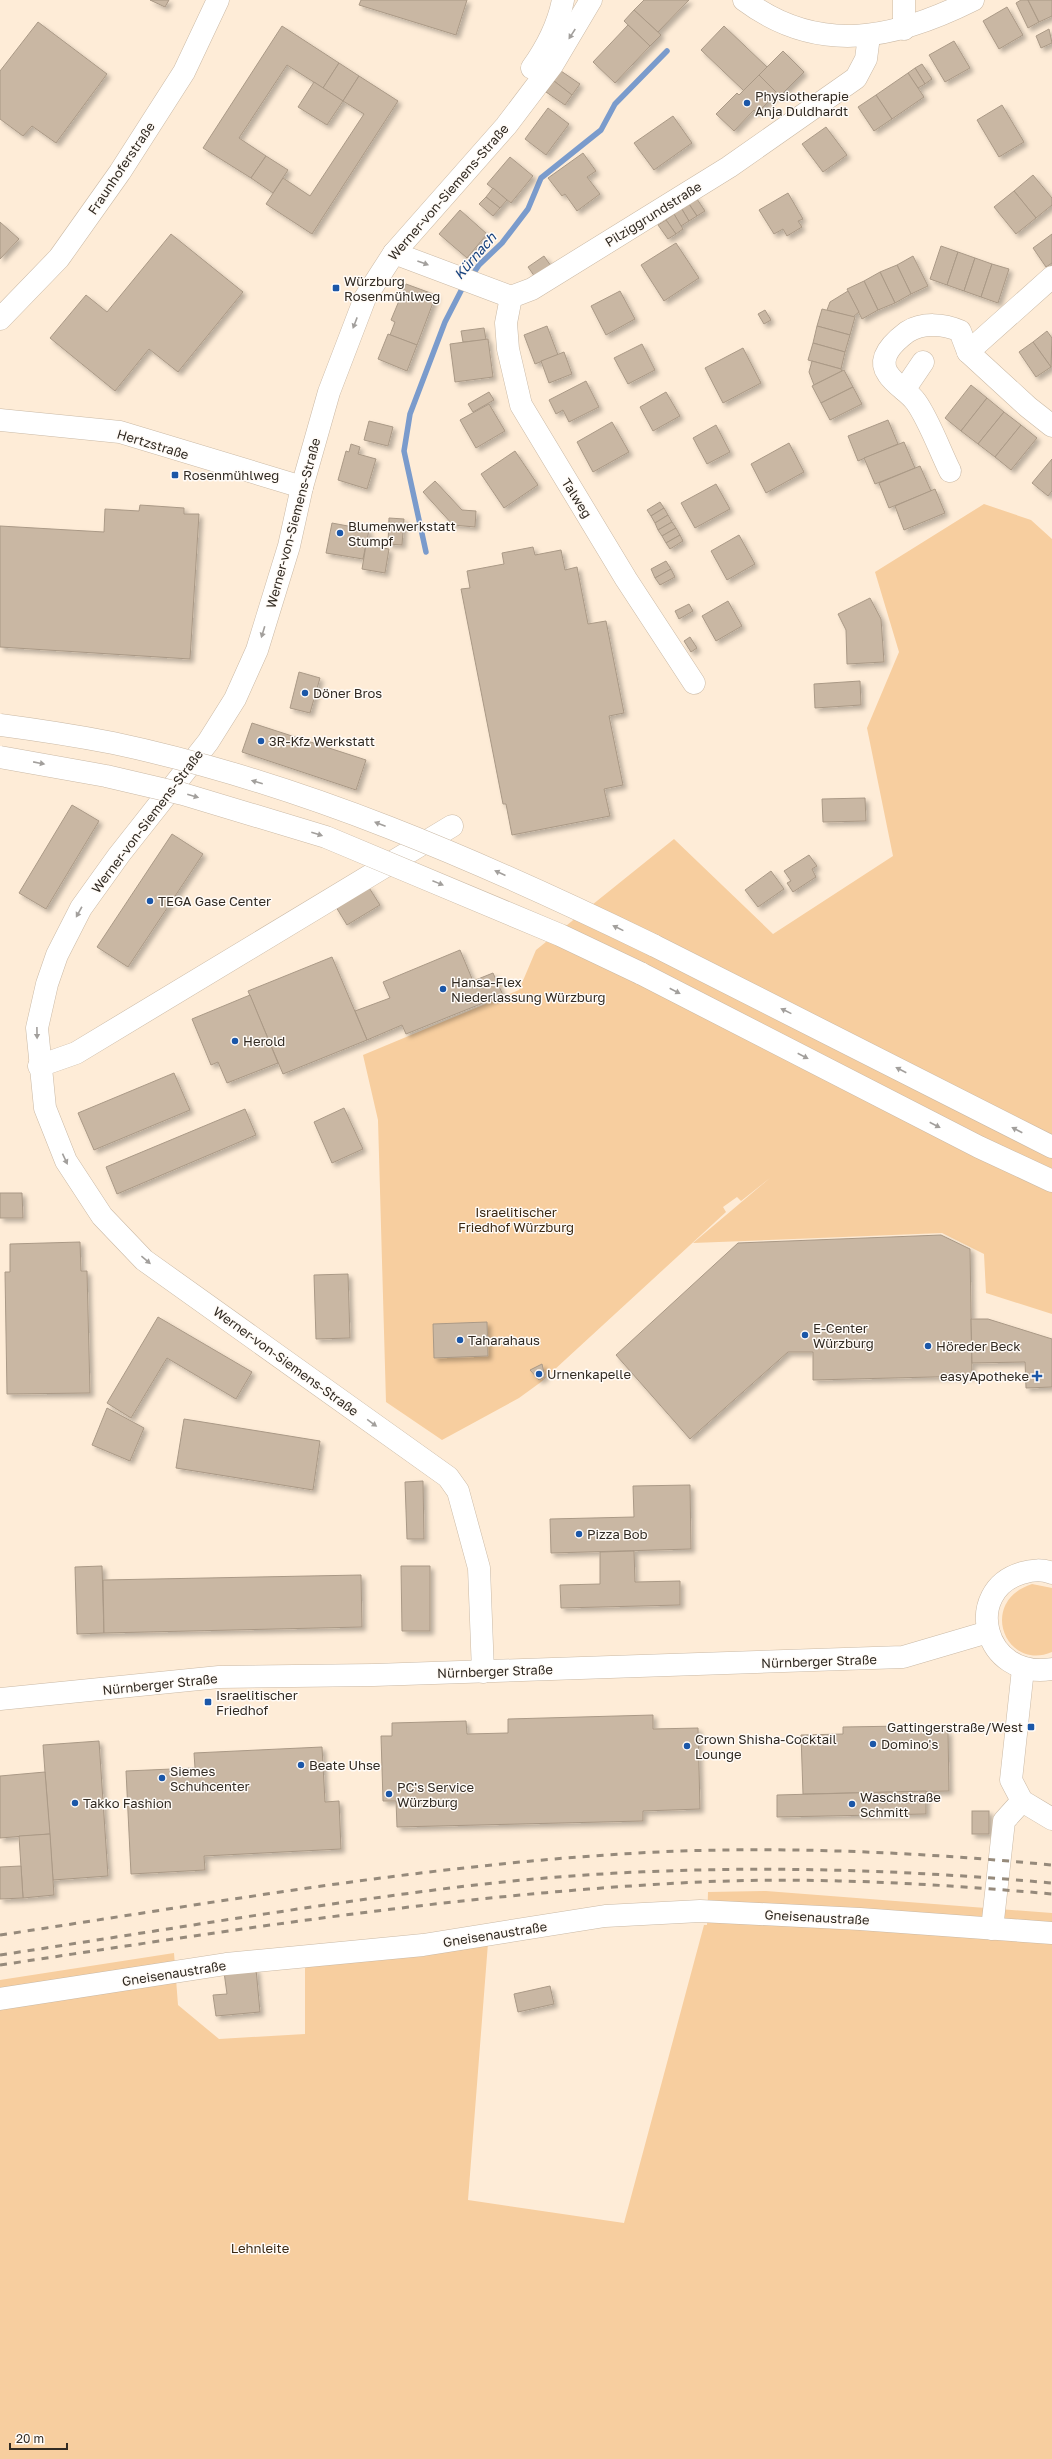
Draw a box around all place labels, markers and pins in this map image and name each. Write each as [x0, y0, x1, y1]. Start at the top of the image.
place label: Physiotherapie Anja Duldhardt [755, 88, 849, 119]
marker: Physiotherapie Anja Duldhardt [742, 98, 752, 108]
place label: Würzburg Rosenmühlweg [344, 273, 440, 304]
marker: Würzburg Rosenmühlweg [331, 283, 341, 293]
place label: Rosenmühlweg [183, 467, 279, 483]
marker: Rosenmühlweg [170, 470, 180, 480]
place label: Blumenwerkstatt Stumpf [348, 518, 456, 549]
marker: Blumenwerkstatt Stumpf [335, 528, 345, 538]
place label: Döner Bros [313, 685, 382, 701]
marker: Döner Bros [300, 688, 310, 698]
place label: 3R-Kfz Werkstatt [269, 733, 375, 749]
marker: 3R-Kfz Werkstatt [256, 736, 266, 746]
place label: TEGA Gase Center [158, 893, 271, 909]
marker: TEGA Gase Center [145, 896, 155, 906]
place label: Hansa-Flex Niederlassung Würzburg [451, 974, 606, 1005]
marker: Hansa-Flex Niederlassung Würzburg [438, 984, 448, 994]
place label: Herold [243, 1033, 285, 1049]
marker: Herold [230, 1036, 240, 1046]
place label: E-Center Würzburg [813, 1320, 874, 1351]
marker: E-Center Würzburg [800, 1330, 810, 1340]
place label: Taharahaus [468, 1332, 540, 1348]
marker: Taharahaus [455, 1335, 465, 1345]
place label: Höreder Beck [936, 1338, 1021, 1354]
marker: Höreder Beck [923, 1341, 933, 1351]
place label: Urnenkapelle [547, 1366, 631, 1382]
place label: easyApotheke [940, 1368, 1029, 1384]
marker: Urnenkapelle [534, 1369, 544, 1379]
marker: easyApotheke [1032, 1371, 1042, 1381]
place label: Pizza Bob [587, 1526, 648, 1542]
marker: Pizza Bob [574, 1529, 584, 1539]
place label: Israelitischer Friedhof [216, 1687, 298, 1718]
marker: Israelitischer Friedhof [203, 1697, 213, 1707]
place label: Gattingerstraße/West [887, 1719, 1023, 1735]
marker: Gattingerstraße/West [1026, 1722, 1036, 1732]
place label: Crown Shisha-Cocktail Lounge [695, 1731, 837, 1762]
place label: Domino's [881, 1736, 938, 1752]
marker: Domino's [868, 1739, 878, 1749]
marker: Crown Shisha-Cocktail Lounge [682, 1741, 692, 1751]
place label: Beate Uhse [309, 1757, 380, 1773]
marker: Beate Uhse [296, 1760, 306, 1770]
place label: Siemes Schuhcenter [170, 1763, 250, 1794]
marker: Siemes Schuhcenter [157, 1773, 167, 1783]
place label: PC's Service Würzburg [397, 1779, 474, 1810]
marker: PC's Service Würzburg [384, 1789, 394, 1799]
place label: Waschstraße Schmitt [860, 1789, 941, 1820]
place label: Takko Fashion [83, 1795, 172, 1811]
marker: Takko Fashion [70, 1798, 80, 1808]
marker: Waschstraße Schmitt [847, 1799, 857, 1809]

